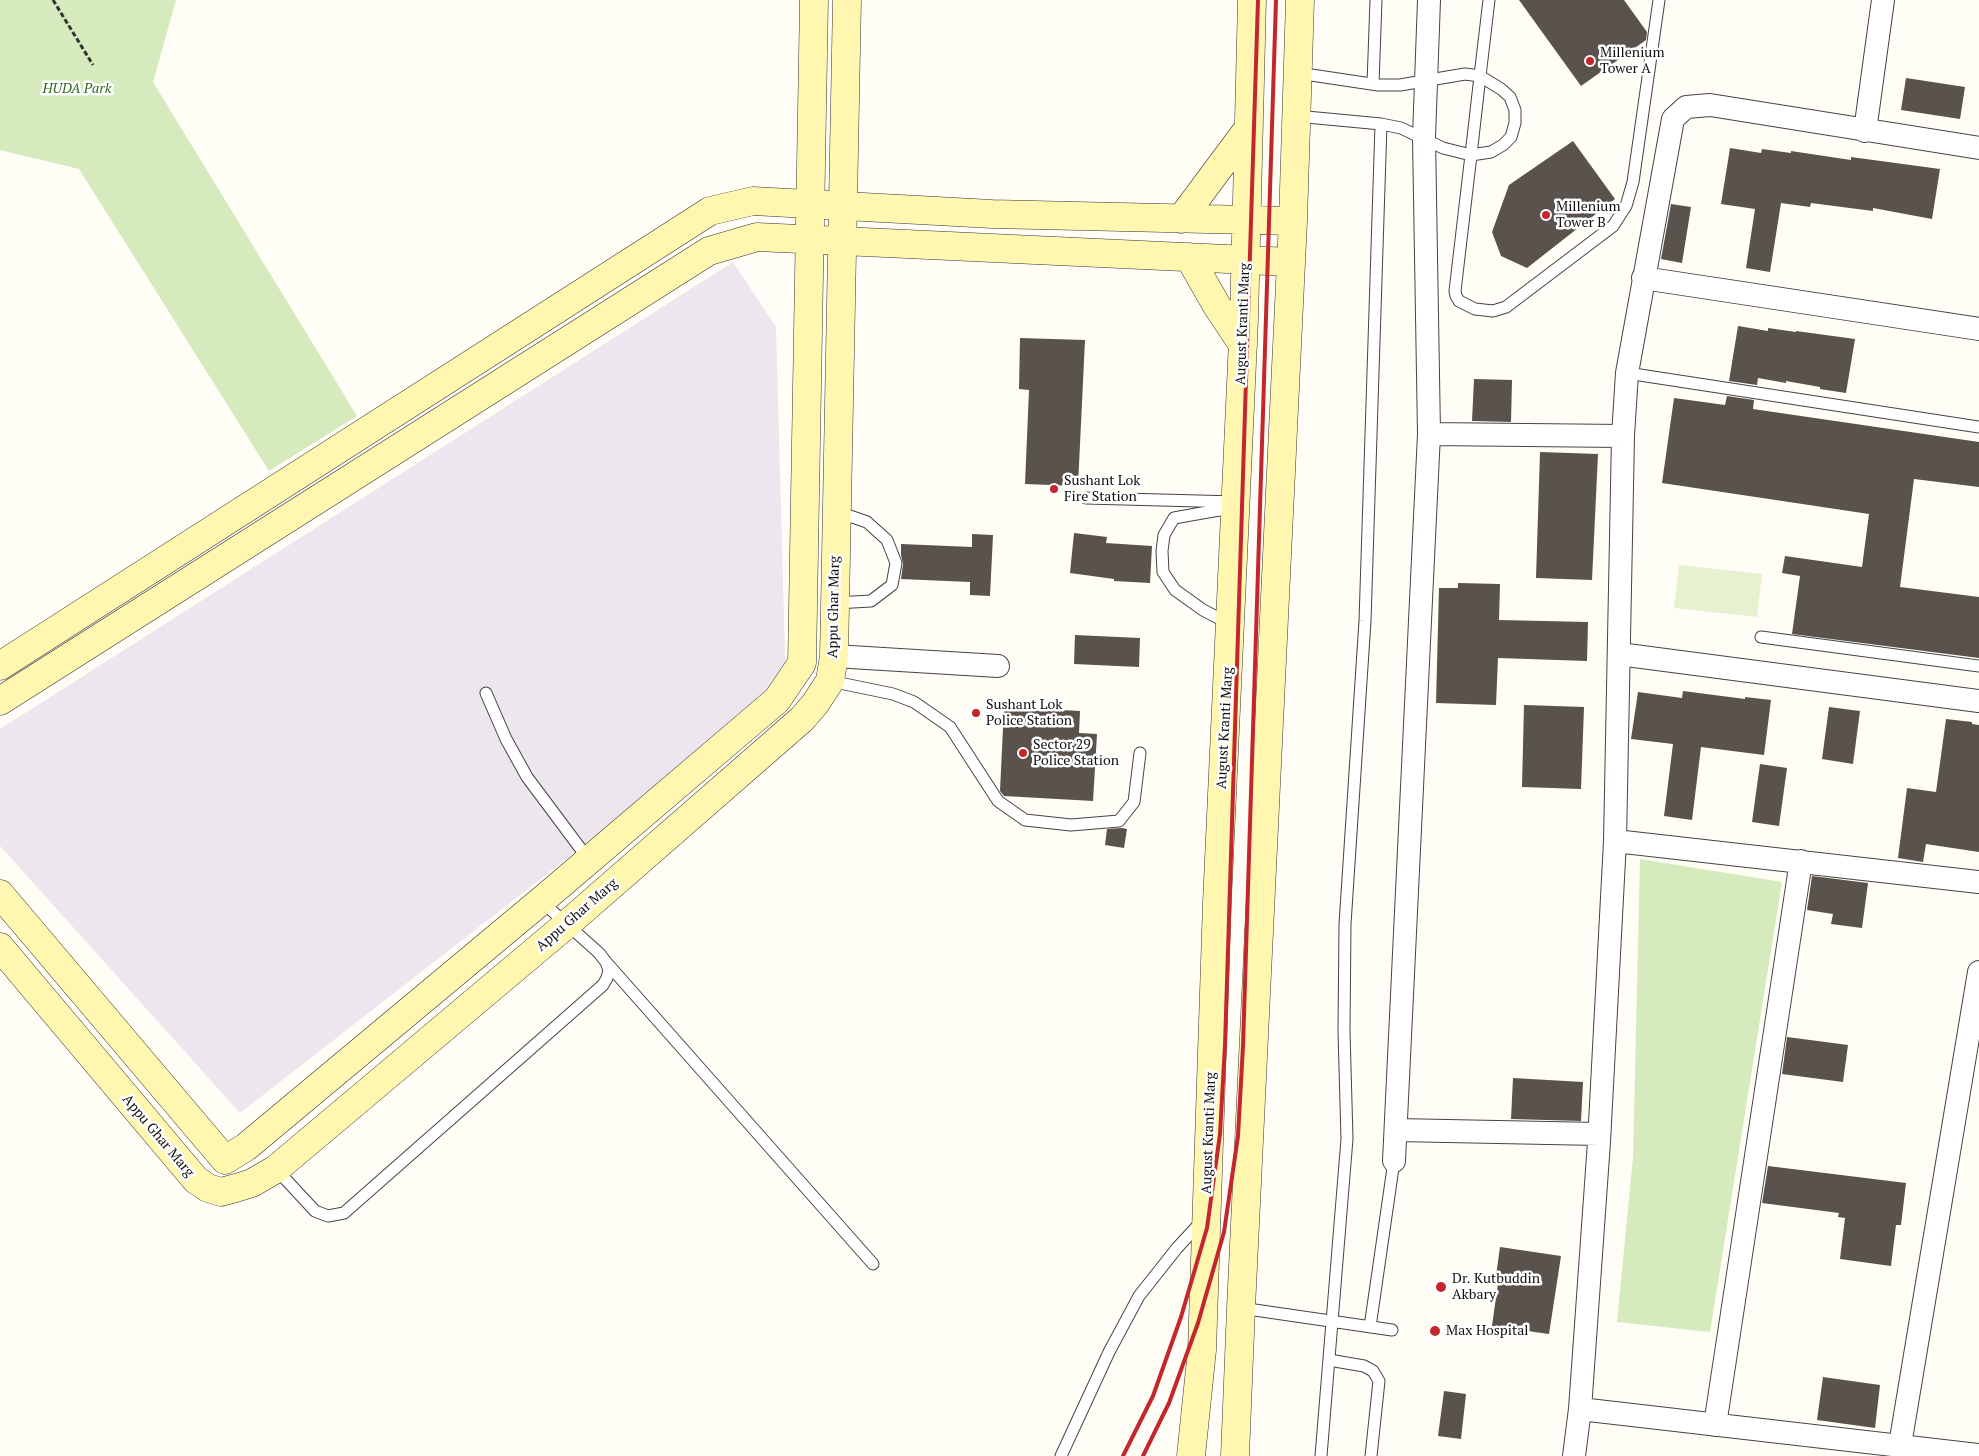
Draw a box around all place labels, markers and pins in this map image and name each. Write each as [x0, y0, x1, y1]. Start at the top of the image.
place label: Millenium Tower A [1600, 45, 1664, 78]
marker: Millenium Tower A [1584, 55, 1596, 67]
place label: Millenium Tower B [1556, 199, 1620, 232]
marker: Millenium Tower B [1540, 209, 1552, 221]
place label: Sushant Lok Fire Station [1064, 473, 1140, 506]
marker: Sushant Lok Fire Station [1048, 483, 1060, 495]
place label: Sushant Lok Police Station [986, 697, 1072, 730]
marker: Sushant Lok Police Station [970, 707, 982, 719]
place label: Sector 29 Police Station [1033, 737, 1119, 770]
marker: Sector 29 Police Station [1017, 747, 1029, 759]
place label: Dr. Kutbuddin Akbary [1452, 1271, 1540, 1304]
marker: Dr. Kutbuddin Akbary [1434, 1280, 1448, 1294]
place label: Max Hospital [1446, 1323, 1528, 1339]
marker: Max Hospital [1428, 1324, 1442, 1338]

